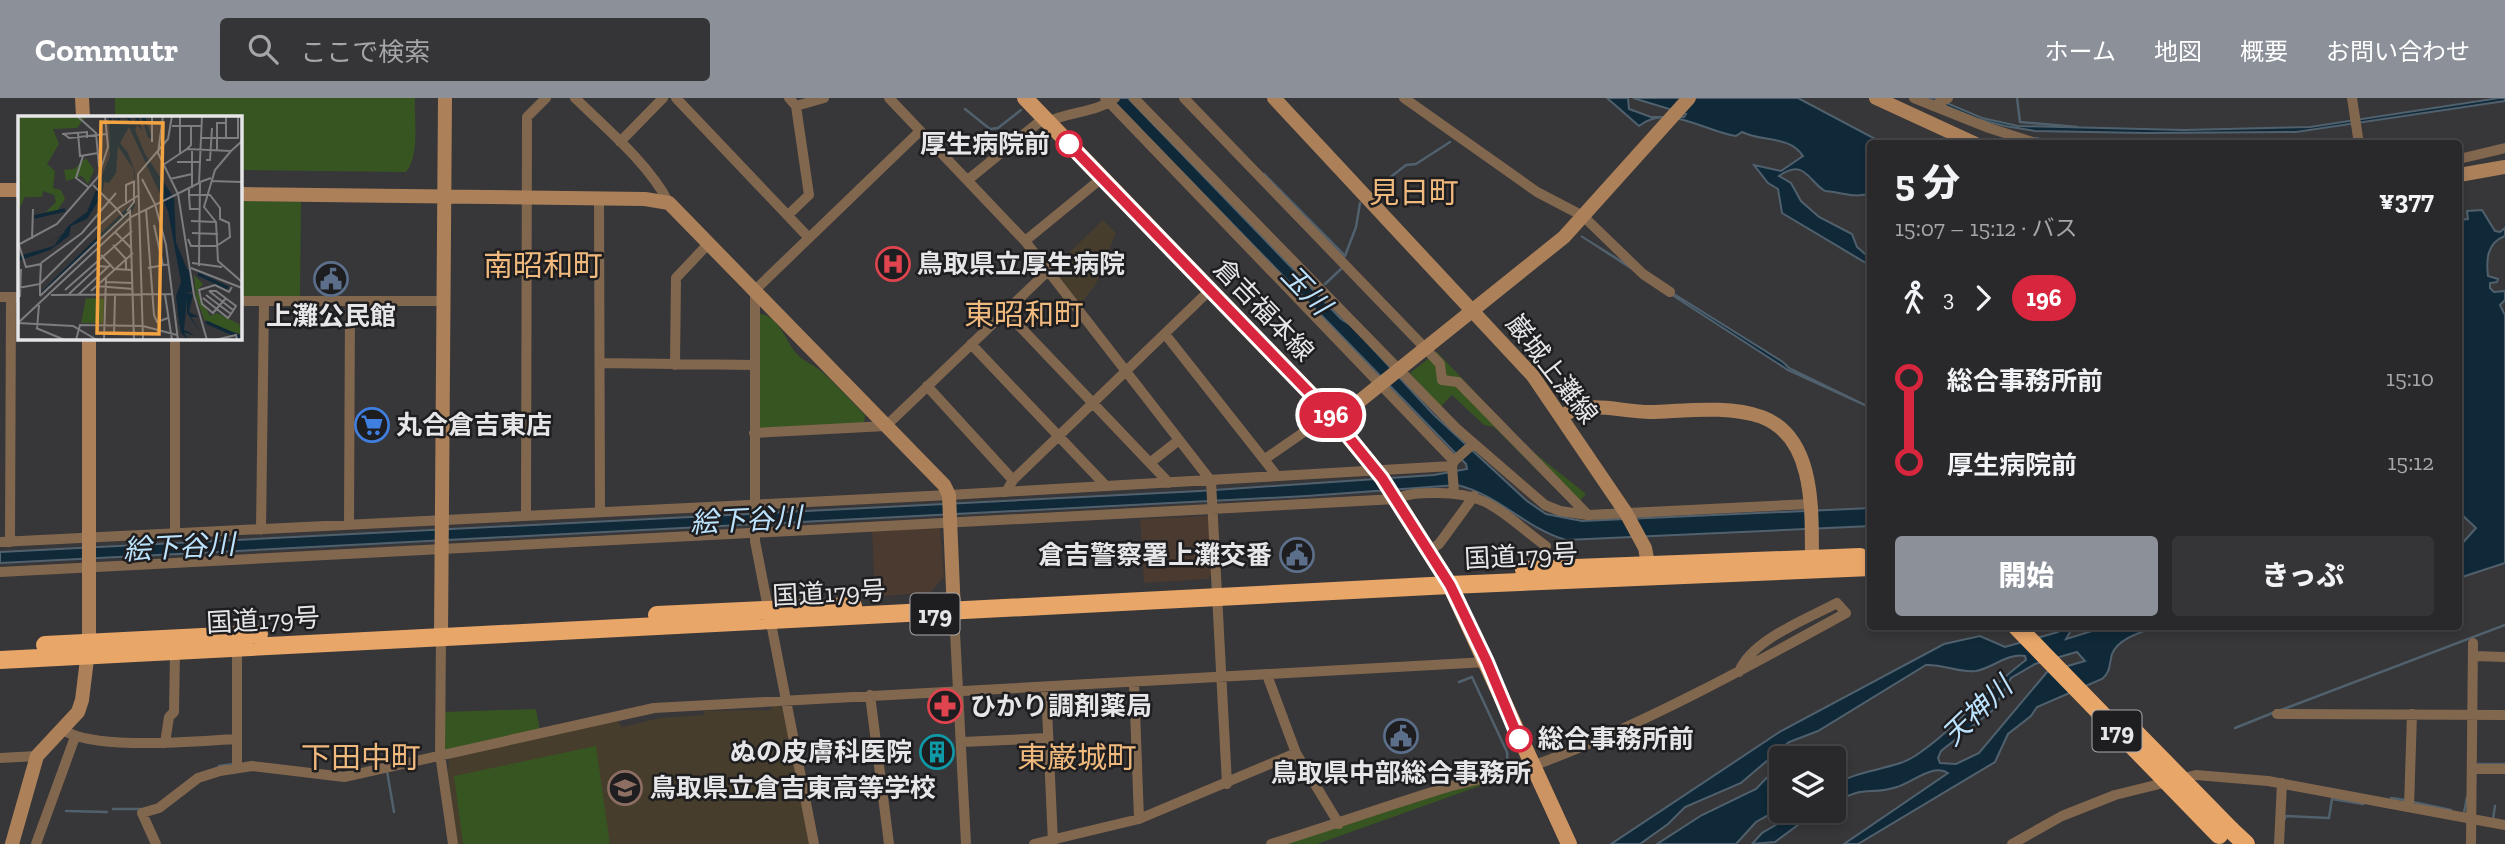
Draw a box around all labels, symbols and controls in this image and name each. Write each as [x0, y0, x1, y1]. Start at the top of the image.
search box [220, 18, 710, 81]
text: Commutr [35, 30, 178, 69]
icon: search [244, 30, 282, 68]
text: ここで検索 [300, 36, 430, 68]
text: ホーム [2045, 37, 2116, 66]
text: 地図 [2154, 37, 2202, 66]
text: 概要 [2240, 37, 2288, 66]
text: お問い合わせ [2326, 37, 2470, 66]
inset map [18, 116, 242, 340]
place label: 厚生病院前 [920, 128, 1050, 160]
marker: 厚生病院前 [1056, 131, 1082, 157]
text: 5 分 [1895, 160, 1960, 206]
district label: 見日町 [1369, 175, 1459, 211]
text: ¥377 [2379, 184, 2434, 216]
text: 15:07 – 15:12 · バス [1895, 214, 2078, 242]
hospital icon: 鳥取県立厚生病院 [874, 245, 912, 283]
district label: 南昭和町 [483, 248, 603, 284]
place label: 鳥取県立厚生病院 [917, 248, 1125, 280]
street label: 倉吉福本線 [1207, 252, 1321, 368]
water label: 玉川 [1275, 258, 1339, 324]
public building icon: 上灘公民館 [312, 260, 350, 298]
icon: walk [1895, 279, 1933, 317]
icon: forward [1964, 279, 2002, 317]
text: 196 [2026, 283, 2062, 312]
text: 3 [1943, 284, 1954, 312]
district label: 東昭和町 [964, 297, 1084, 333]
place label: 上灘公民館 [266, 300, 396, 332]
street label: 巌城上灘線 [1499, 308, 1605, 430]
text: 15:10 [2386, 364, 2434, 392]
text: 総合事務所前 [1947, 365, 2103, 397]
line badge: 196 [1291, 392, 1371, 438]
text: 196 [1313, 400, 1349, 429]
supermarket icon: 丸合倉吉東店 [353, 406, 391, 444]
place label: 丸合倉吉東店 [396, 409, 552, 441]
text: 15:12 [2388, 448, 2434, 476]
text: 厚生病院前 [1947, 449, 2077, 481]
water label: 絵下谷川 [689, 500, 806, 539]
water label: 絵下谷川 [122, 527, 239, 566]
public building icon: 倉吉警察署上灘交番 [1278, 536, 1316, 574]
button: 開始 [1895, 536, 2158, 616]
button: きっぷ [2172, 536, 2434, 616]
street label: 国道179号 [1463, 537, 1579, 575]
place label: 倉吉警察署上灘交番 [1038, 539, 1272, 571]
street label: 国道179号 [771, 574, 887, 612]
road number: 179 [911, 593, 960, 634]
street label: 国道179号 [205, 601, 321, 639]
water label: 天神川 [1935, 668, 2021, 752]
pharmacy icon: ひかり調剤薬局 [926, 687, 964, 725]
place label: ひかり調剤薬局 [970, 690, 1152, 722]
road number: 179 [2092, 710, 2142, 752]
public building icon: 鳥取県中部総合事務所 [1382, 717, 1420, 755]
place label: 総合事務所前 [1538, 723, 1694, 755]
marker: 総合事務所前 [1506, 726, 1532, 752]
building icon: ぬの皮膚科医院 [918, 733, 956, 771]
place label: ぬの皮膚科医院 [730, 736, 912, 768]
district label: 下田中町 [301, 740, 421, 776]
district label: 東巌城町 [1017, 740, 1137, 776]
map controls [1769, 746, 1846, 823]
button: layers [1769, 746, 1846, 823]
place label: 鳥取県中部総合事務所 [1271, 757, 1531, 789]
school or university icon: 鳥取県立倉吉東高等学校 [606, 769, 644, 807]
place label: 鳥取県立倉吉東高等学校 [650, 772, 936, 804]

